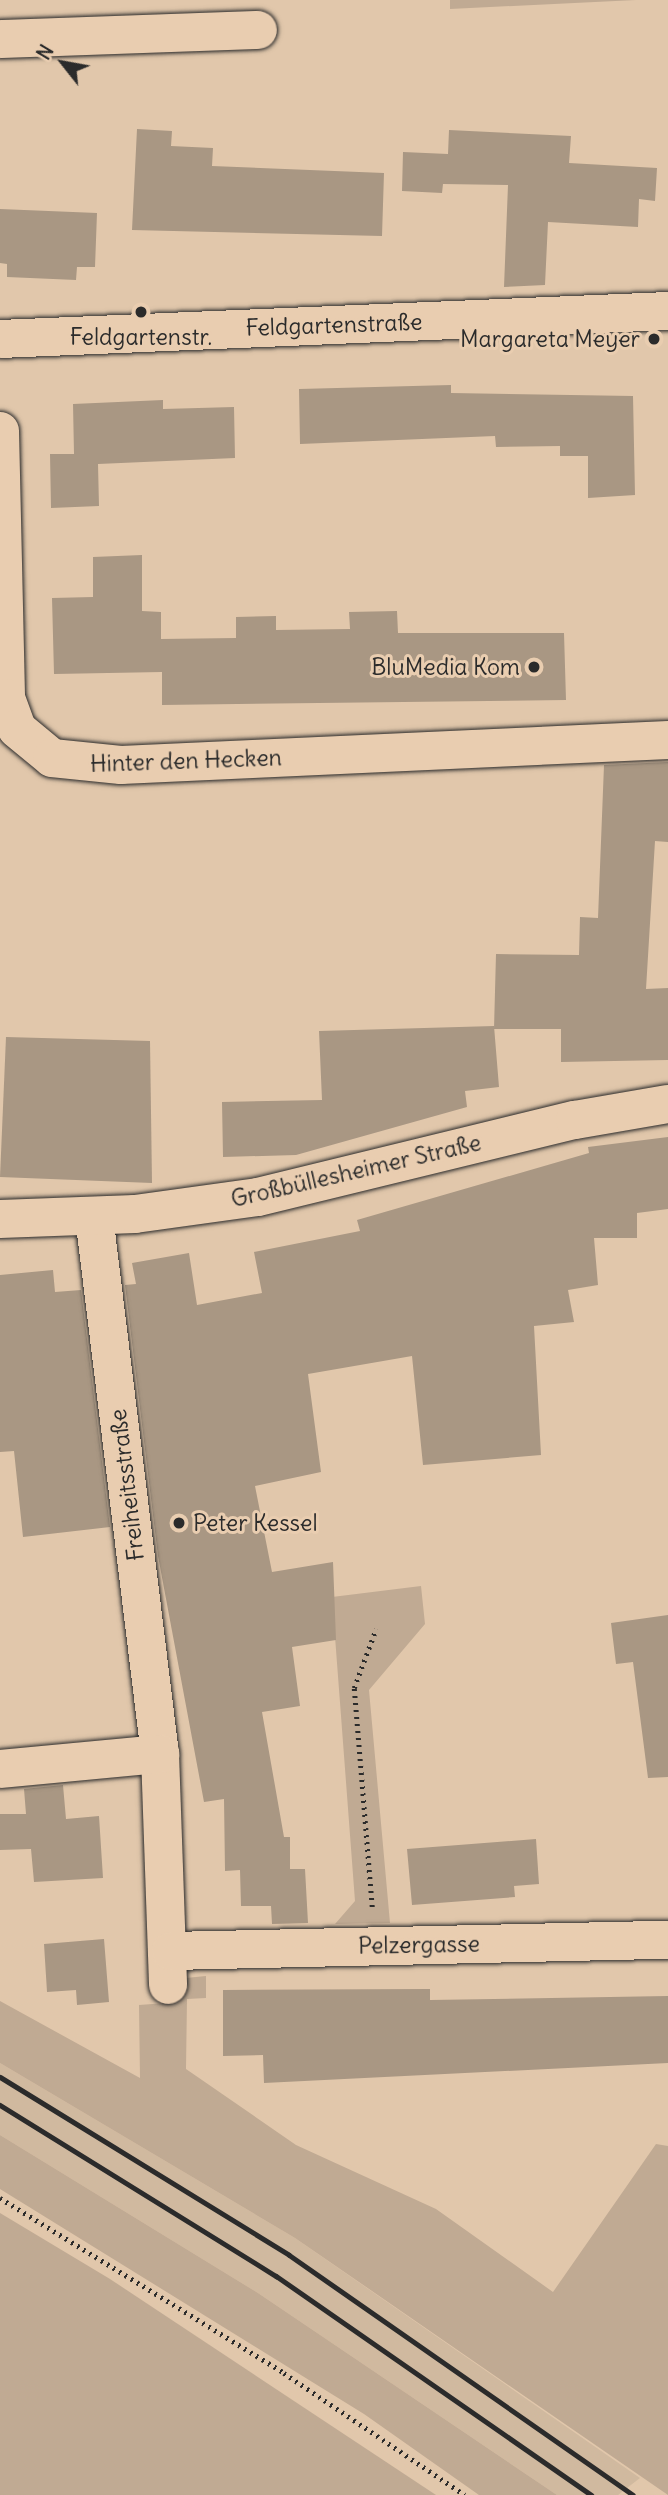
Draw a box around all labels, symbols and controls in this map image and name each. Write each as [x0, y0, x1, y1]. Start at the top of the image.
north arrow [28, 28, 98, 98]
text: N [31, 40, 59, 64]
marker: Feldgartenstr. [133, 304, 149, 320]
street label: Feldgartenstraße [245, 308, 423, 342]
place label: Feldgartenstr. [70, 323, 212, 351]
place label: Margareta Meyer [460, 325, 640, 353]
marker: Margareta Meyer [646, 331, 662, 347]
place label: BluMedia Kom [371, 653, 520, 681]
marker: BluMedia Kom [526, 659, 542, 675]
street label: Hinter den Hecken [90, 744, 282, 778]
street label: Großbüllesheimer Straße [228, 1129, 484, 1213]
street label: Freiheitsstraße [104, 1408, 150, 1562]
place label: Peter Kessel [193, 1509, 318, 1537]
marker: Peter Kessel [171, 1515, 187, 1531]
street label: Pelzergasse [358, 1930, 480, 1960]

